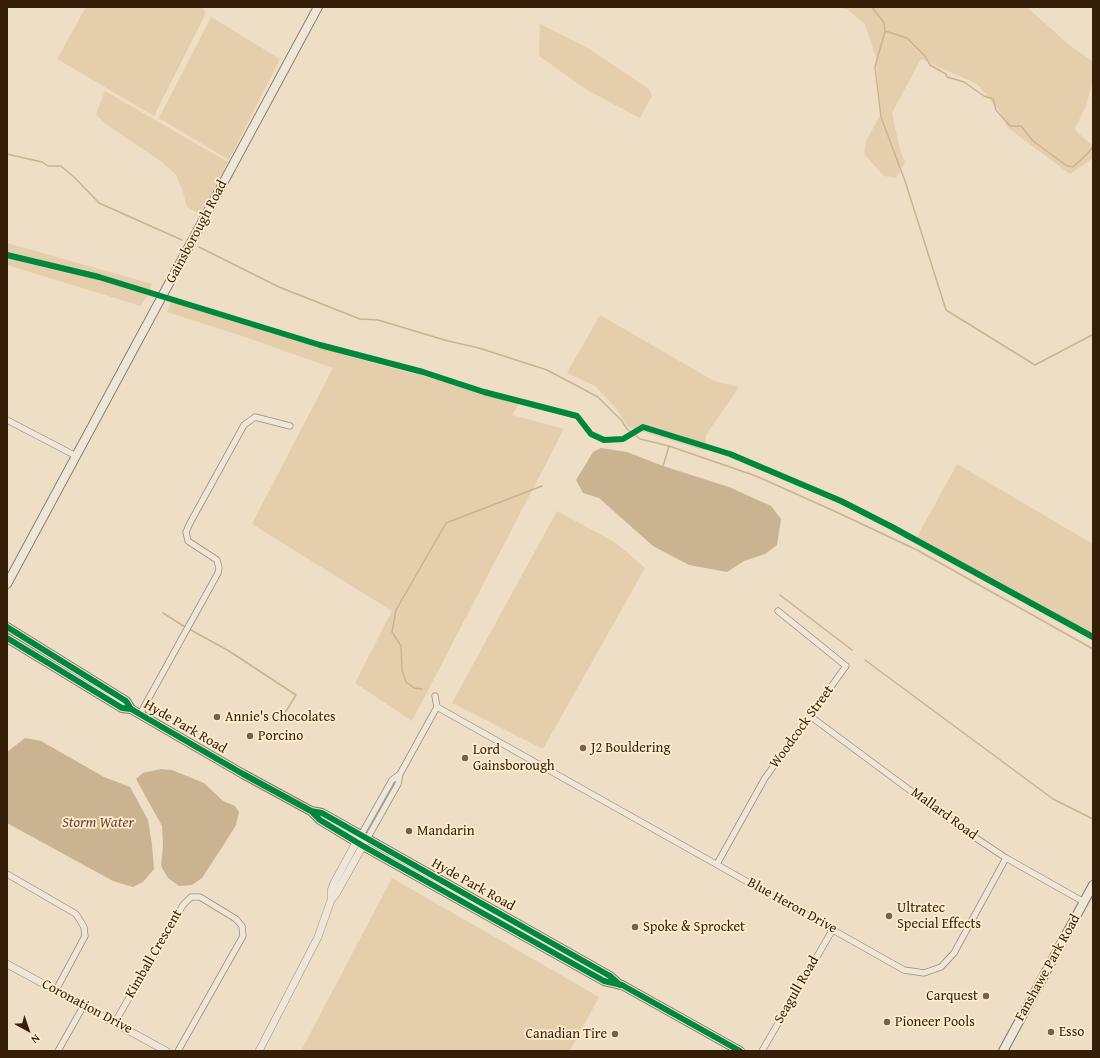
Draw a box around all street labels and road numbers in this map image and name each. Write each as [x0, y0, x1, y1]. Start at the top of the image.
street label: Gainsborough Road [163, 178, 231, 286]
street label: Woodcock Street [766, 682, 838, 772]
street label: Hyde Park Road [141, 697, 229, 757]
street label: Mallard Road [907, 784, 981, 844]
street label: Hyde Park Road [428, 855, 518, 915]
street label: Blue Heron Drive [744, 874, 840, 938]
street label: Kimball Crescent [122, 907, 186, 1001]
street label: Fanshawe Park Road [1012, 912, 1084, 1024]
street label: Seagull Road [771, 953, 823, 1027]
street label: Coronation Drive [39, 976, 135, 1038]

